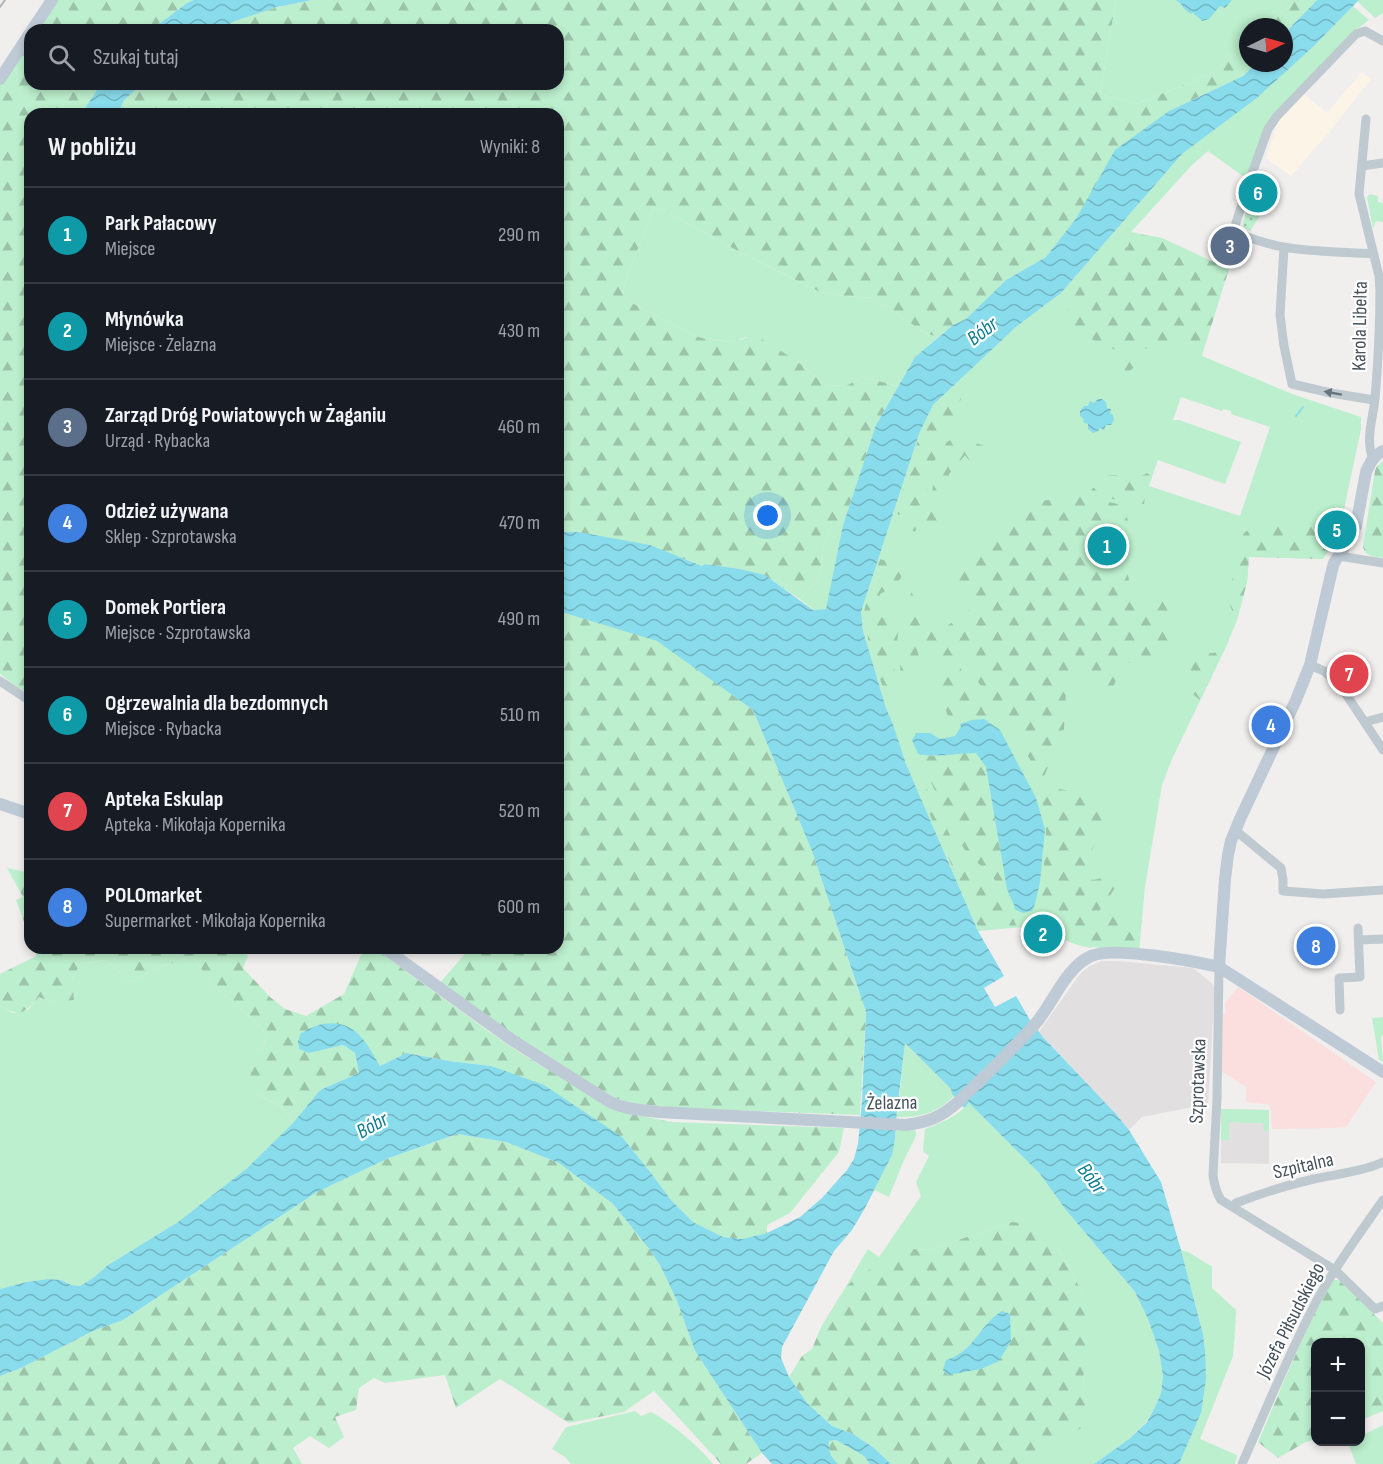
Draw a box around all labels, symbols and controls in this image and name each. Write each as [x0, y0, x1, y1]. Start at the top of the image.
north arrow [1239, 18, 1293, 72]
search box [24, 24, 564, 90]
icon: search [45, 41, 78, 74]
text: Szukaj tutaj [93, 44, 179, 71]
text: W pobliżu [48, 132, 136, 163]
text: Wyniki: 8 [480, 135, 540, 159]
pin: 6 [1238, 170, 1278, 216]
text: Park Pałacowy [105, 210, 217, 237]
text: 1 [64, 223, 71, 247]
text: 290 m [498, 223, 540, 247]
pin: 3 [1210, 224, 1250, 268]
text: Miejsce [105, 237, 155, 261]
street label: Karola Libelta [1347, 281, 1373, 371]
text: Młynówka [105, 306, 184, 333]
water label: Bóbr [962, 311, 1004, 351]
text: 2 [63, 319, 72, 343]
text: 430 m [498, 319, 540, 343]
text: Miejsce · Żelazna [105, 333, 216, 357]
one-way arrow [1323, 388, 1342, 397]
text: Zarząd Dróg Powiatowych w Żaganiu [105, 402, 386, 429]
text: 3 [63, 415, 72, 439]
text: 460 m [498, 415, 540, 439]
text: Urząd · Rybacka [105, 429, 210, 453]
text: Odzież używana [105, 498, 229, 525]
your location [753, 501, 782, 530]
pin: 5 [1318, 508, 1356, 552]
text: 4 [63, 511, 72, 535]
text: 470 m [499, 511, 540, 535]
pin: 1 [1088, 524, 1126, 568]
text: Sklep · Szprotawska [105, 525, 237, 549]
text: Domek Portiera [105, 594, 226, 621]
text: 5 [63, 607, 72, 631]
text: 490 m [498, 607, 540, 631]
text: Miejsce · Szprotawska [105, 621, 251, 645]
pin: 7 [1330, 652, 1368, 696]
text: Ogrzewalnia dla bezdomnych [105, 690, 328, 717]
pin: 4 [1252, 702, 1290, 748]
text: 6 [63, 703, 72, 727]
text: 510 m [500, 703, 540, 727]
text: Miejsce · Rybacka [105, 717, 222, 741]
text: Apteka Eskulap [105, 786, 223, 813]
text: 7 [63, 799, 72, 823]
text: 520 m [499, 799, 540, 823]
text: Apteka · Mikołaja Kopernika [105, 813, 286, 837]
text: POLOmarket [105, 882, 202, 909]
text: 8 [63, 895, 72, 919]
text: 600 m [497, 895, 540, 919]
text: Supermarket · Mikołaja Kopernika [105, 909, 326, 933]
pin: 2 [1024, 912, 1062, 956]
pin: 8 [1296, 924, 1336, 968]
street label: Szprotawska [1185, 1038, 1211, 1124]
street label: Żelazna [866, 1091, 918, 1115]
water label: Bóbr [352, 1106, 393, 1144]
street label: Szpitalna [1271, 1147, 1336, 1185]
water label: Bóbr [1072, 1158, 1112, 1200]
street label: Józefa Piłsudskiego [1251, 1259, 1330, 1383]
map controls [1311, 1338, 1365, 1446]
button: + [1311, 1338, 1365, 1392]
button: − [1311, 1392, 1365, 1446]

